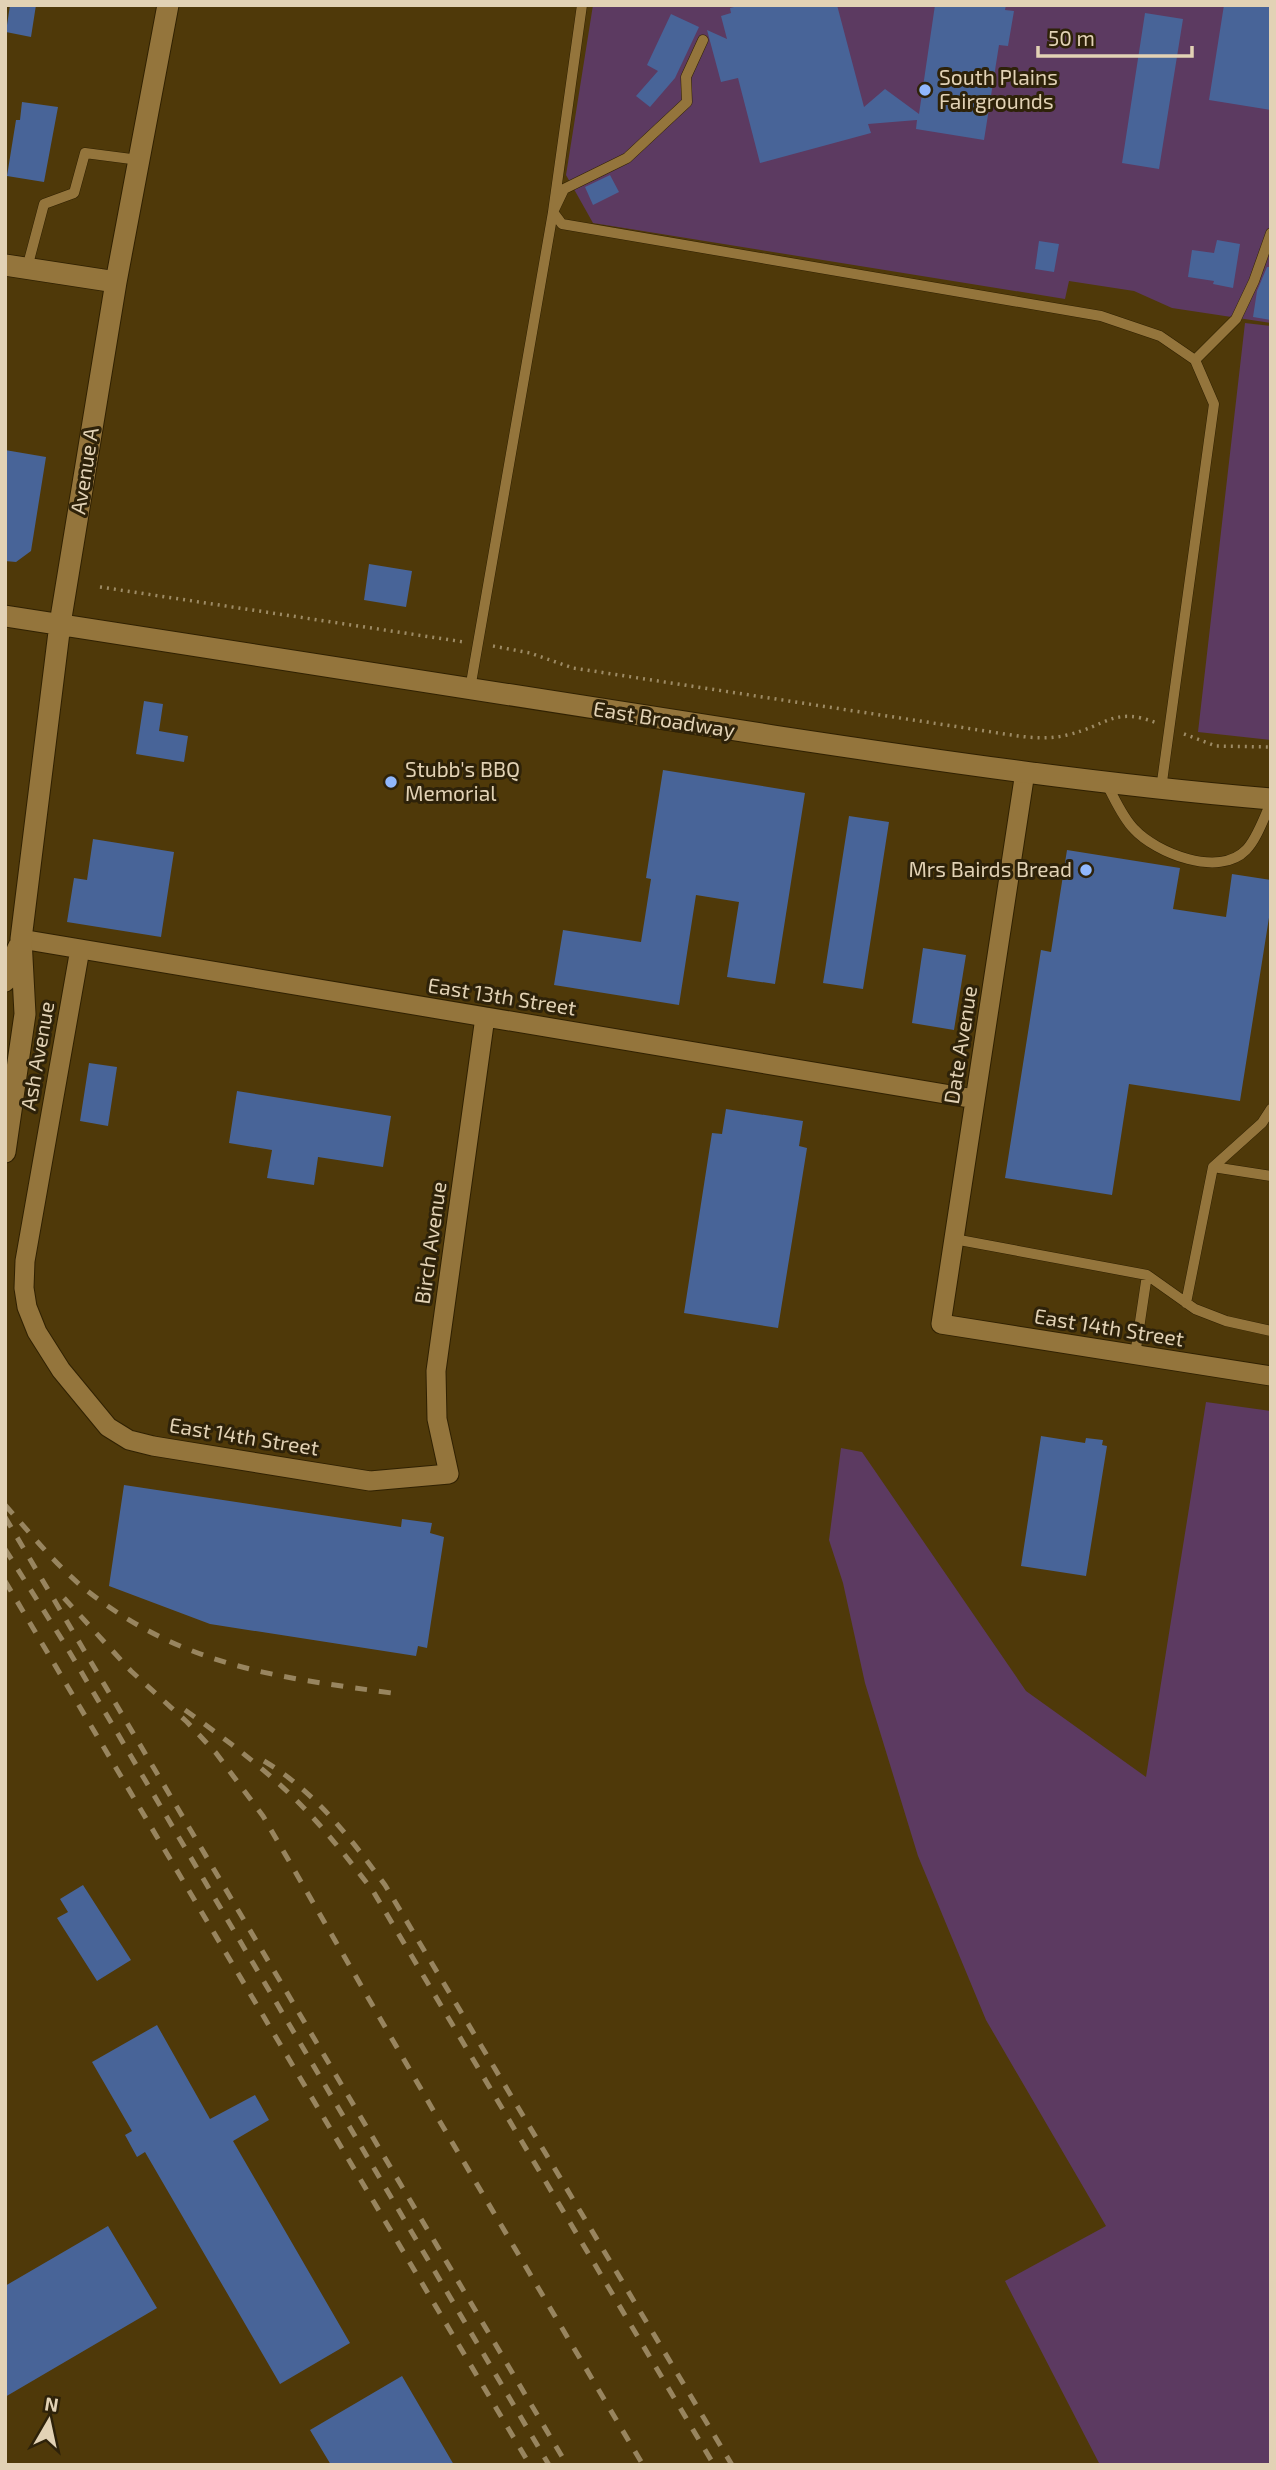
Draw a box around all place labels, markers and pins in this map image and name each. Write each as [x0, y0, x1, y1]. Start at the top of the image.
place label: South Plains Fairgrounds [939, 64, 1058, 113]
marker: South Plains Fairgrounds [917, 82, 933, 98]
place label: Stubb's BBQ Memorial [405, 756, 520, 805]
marker: Stubb's BBQ Memorial [383, 774, 399, 790]
place label: Mrs Bairds Bread [908, 856, 1072, 881]
marker: Mrs Bairds Bread [1078, 862, 1094, 878]

